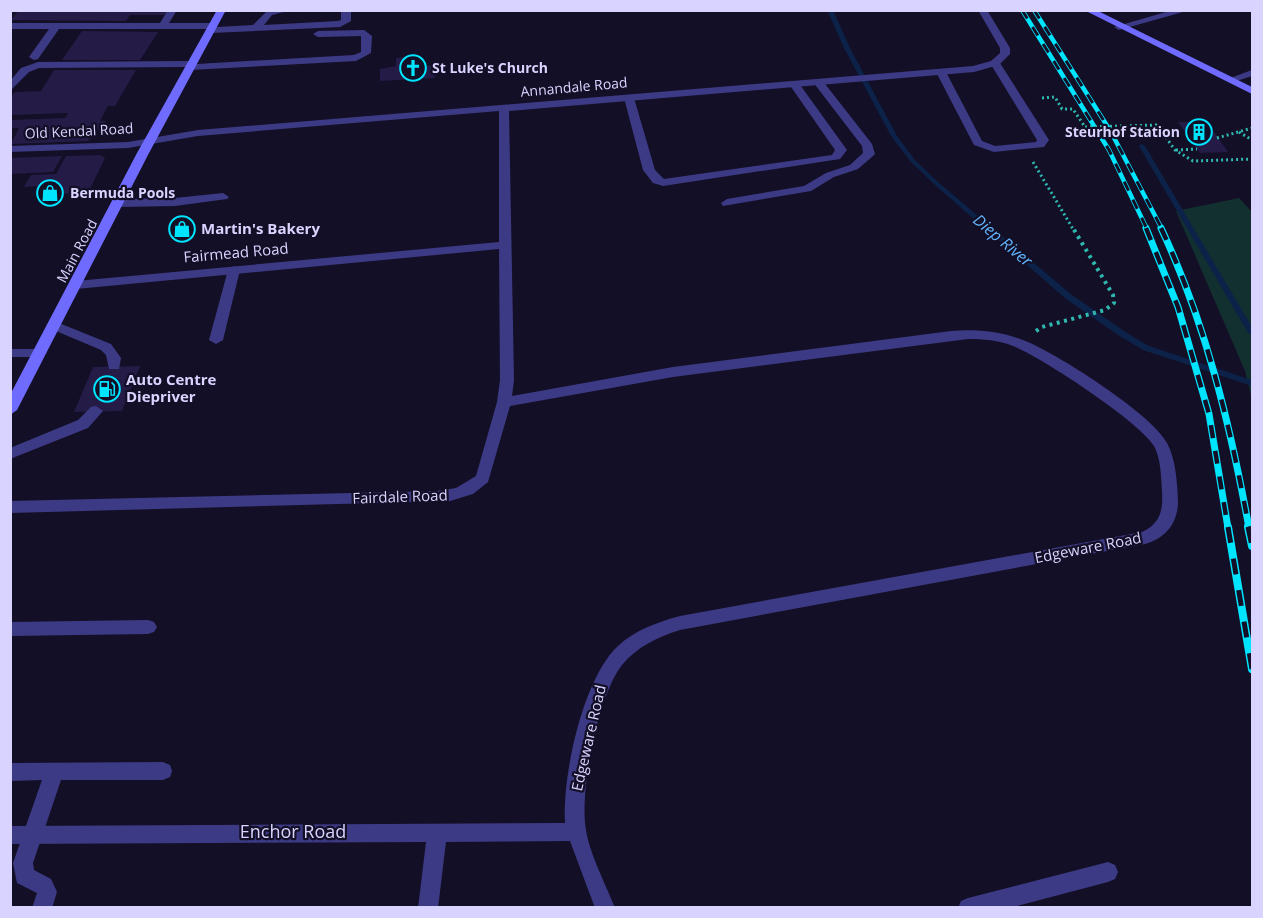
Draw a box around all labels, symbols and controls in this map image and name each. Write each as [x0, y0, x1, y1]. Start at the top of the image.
church icon: St Luke's Church [398, 53, 428, 83]
place label: St Luke's Church [432, 58, 548, 77]
street label: Annandale Road [520, 72, 628, 101]
building icon: Steurhof Station [1184, 117, 1214, 147]
street label: Old Kendal Road [24, 118, 134, 143]
place label: Steurhof Station [1065, 122, 1180, 141]
shop icon: Bermuda Pools [35, 178, 65, 208]
place label: Bermuda Pools [70, 183, 175, 202]
water label: Diep River [969, 209, 1038, 272]
shop icon: Martin's Bakery [167, 214, 197, 244]
street label: Main Road [52, 216, 101, 286]
place label: Martin's Bakery [201, 218, 320, 238]
street label: Fairmead Road [182, 237, 289, 267]
place label: Auto Centre Diepriver [126, 369, 217, 406]
fuel station icon: Auto Centre Diepriver [92, 374, 122, 404]
street label: Fairdale Road [352, 484, 448, 508]
street label: Edgeware Road [1033, 527, 1143, 567]
street label: Edgeware Road [566, 683, 610, 793]
street label: Enchor Road [240, 819, 346, 843]

